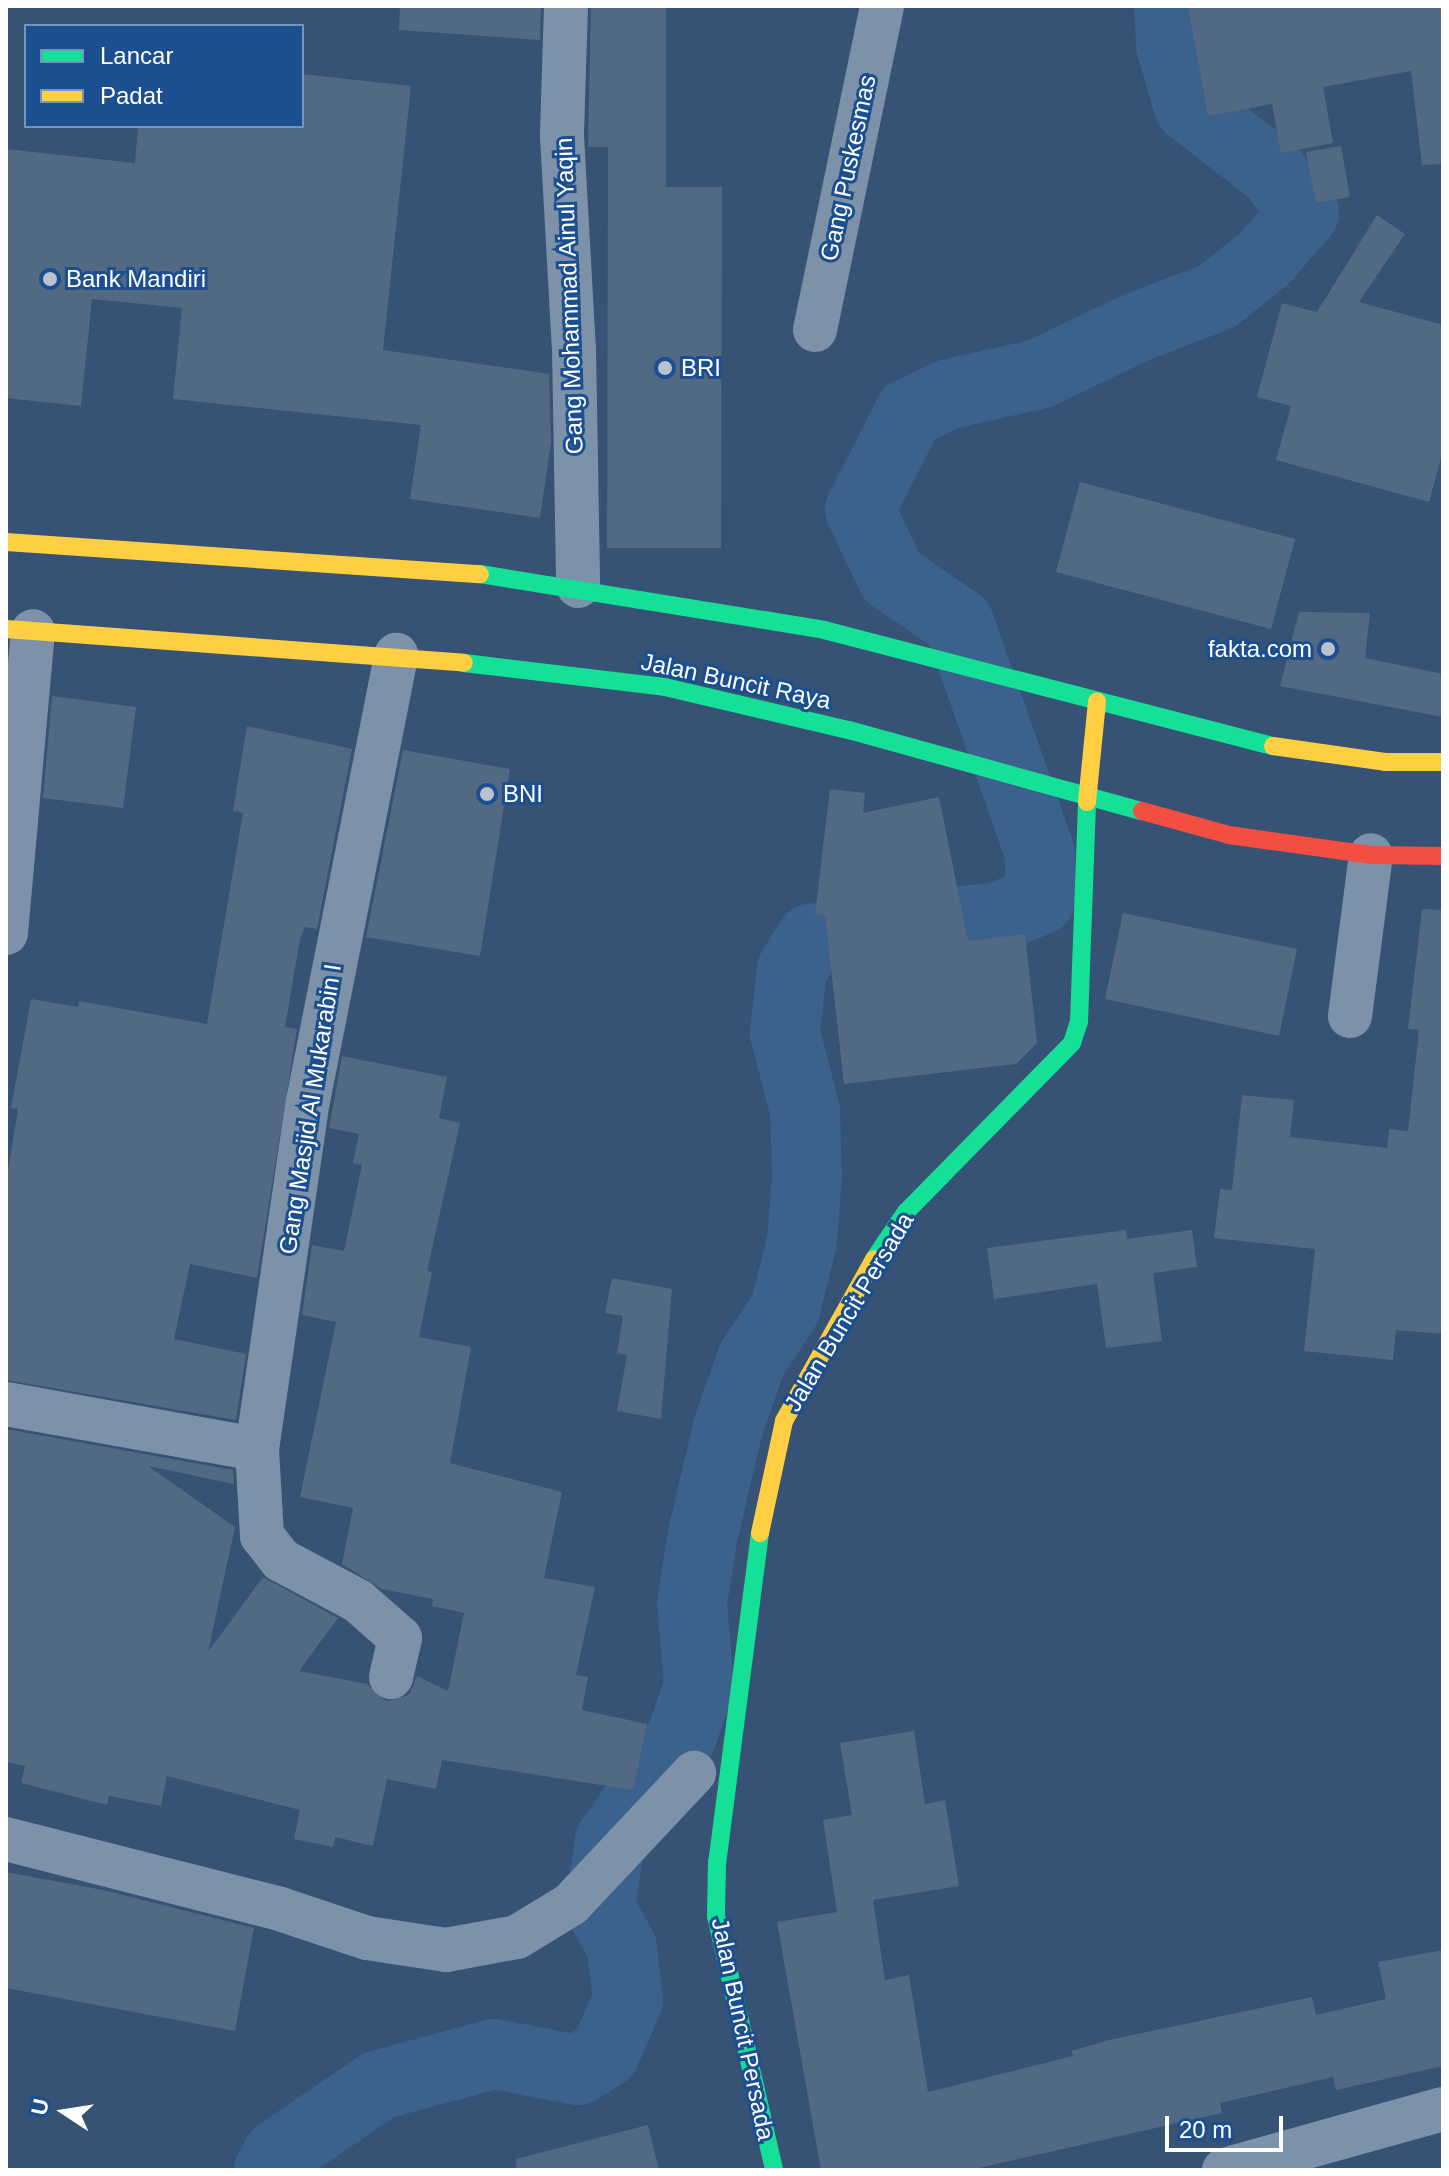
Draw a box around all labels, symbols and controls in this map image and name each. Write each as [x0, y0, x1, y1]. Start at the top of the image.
legend [24, 24, 304, 128]
text: Lancar [100, 42, 173, 69]
street label: Gang Puskesmas [814, 72, 882, 264]
text: Padat [100, 82, 163, 109]
street label: Gang Mohammad Ainul Yaqin [549, 136, 589, 456]
place label: Bank Mandiri [66, 265, 206, 293]
marker: Bank Mandiri [41, 270, 59, 288]
place label: BRI [681, 354, 721, 382]
marker: BRI [656, 359, 674, 377]
place label: fakta.com [1208, 635, 1312, 663]
marker: fakta.com [1319, 640, 1337, 658]
street label: Jalan Buncit Raya [638, 647, 834, 715]
place label: BNI [503, 780, 543, 808]
marker: BNI [478, 785, 496, 803]
street label: Gang Masjid Al Mukarabin I [273, 961, 347, 1257]
street label: Jalan Buncit Persada [778, 1207, 920, 1417]
street label: Jalan Buncit Persada [705, 1915, 781, 2143]
north arrow [24, 2072, 104, 2152]
text: U [26, 2097, 54, 2117]
scale bar [1169, 2100, 1287, 2150]
text: 20 m [1179, 2116, 1232, 2143]

